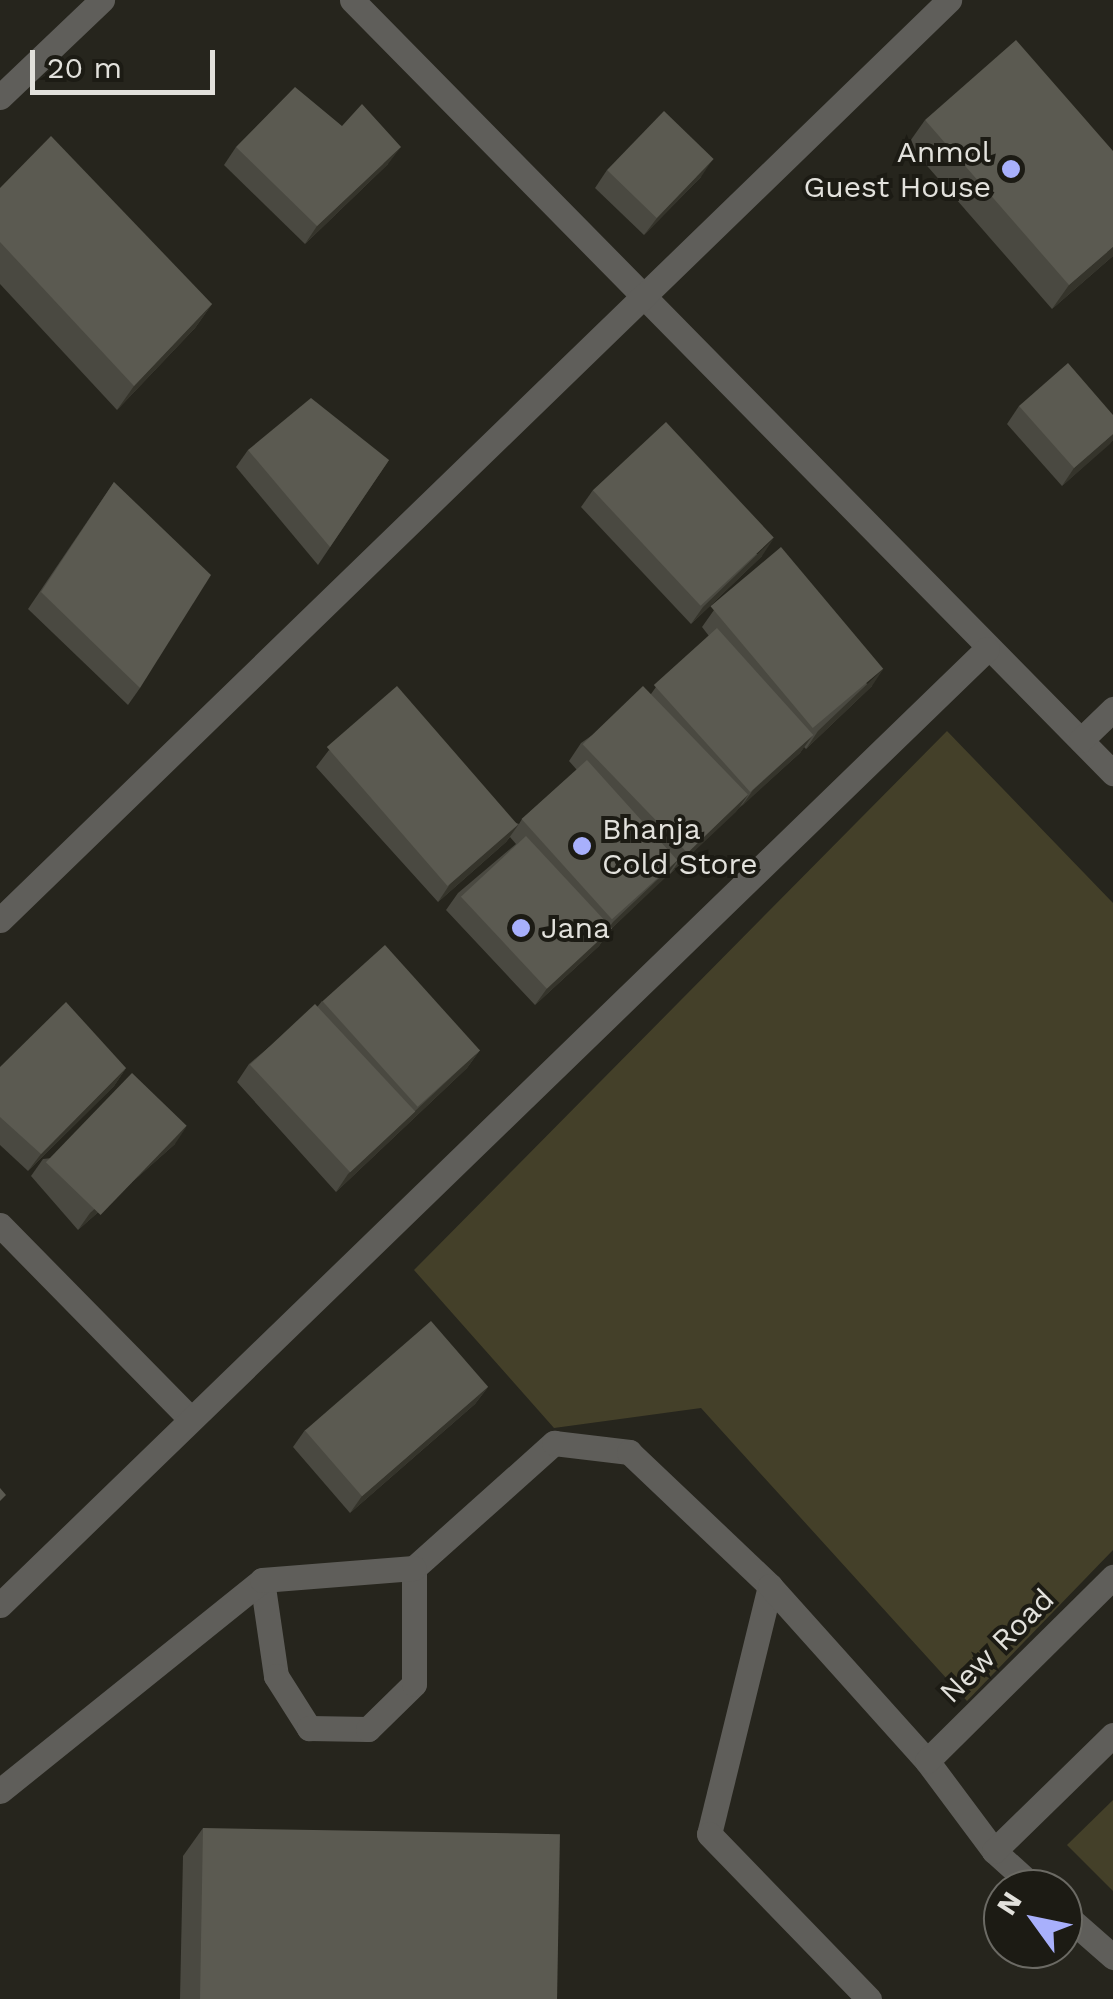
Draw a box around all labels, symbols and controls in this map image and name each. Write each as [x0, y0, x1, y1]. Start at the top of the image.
scale bar [35, 30, 220, 92]
text: 20 m [47, 50, 122, 85]
place label: Anmol Guest House [803, 134, 991, 204]
marker: Anmol Guest House [1000, 158, 1022, 180]
place label: Bhanja Cold Store [602, 811, 758, 882]
marker: Bhanja Cold Store [571, 835, 593, 857]
place label: Jana [541, 910, 610, 946]
marker: Jana [510, 917, 532, 939]
street label: New Road [932, 1581, 1062, 1711]
north arrow [983, 1869, 1083, 1969]
text: N [990, 1886, 1029, 1921]

